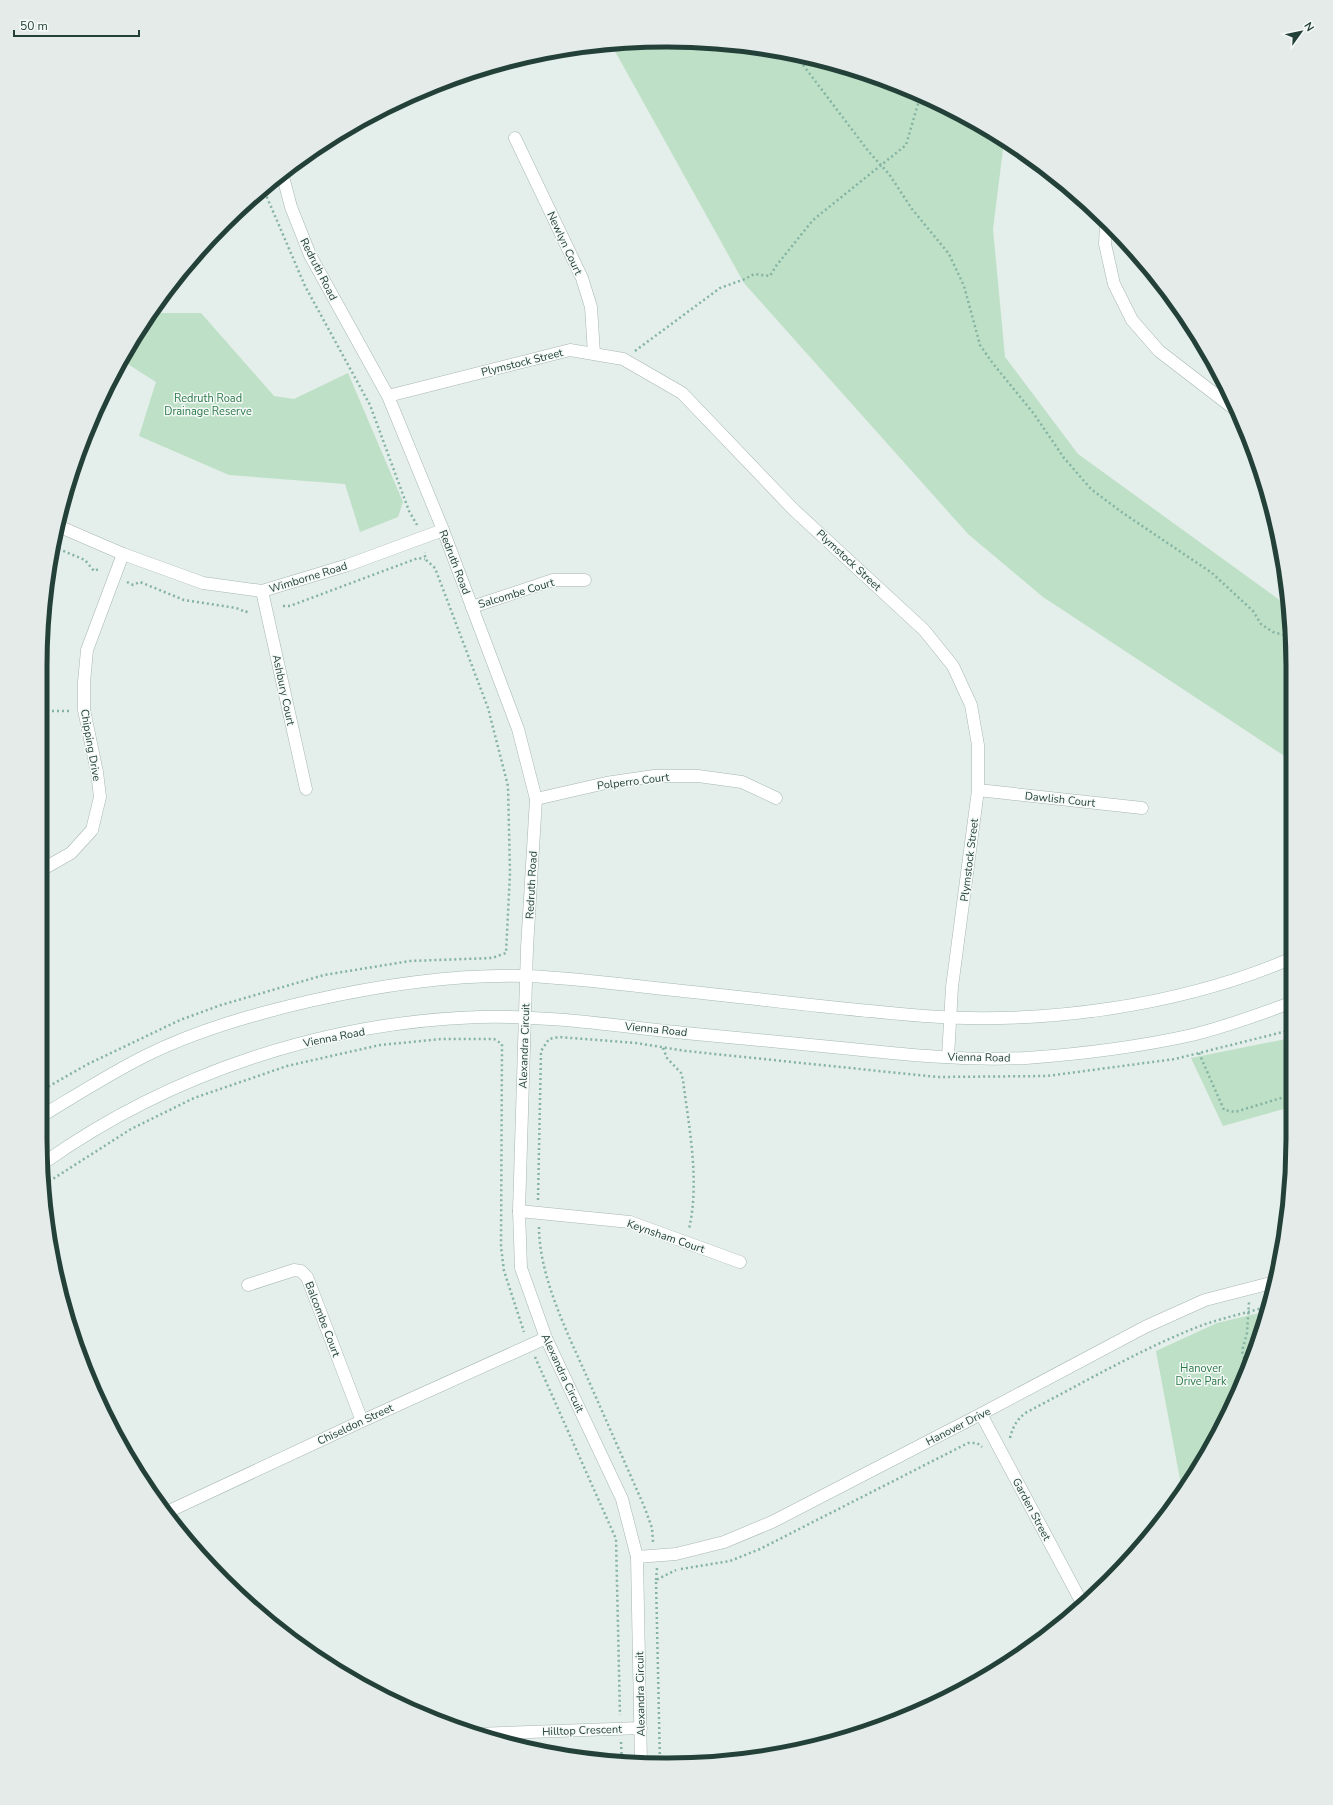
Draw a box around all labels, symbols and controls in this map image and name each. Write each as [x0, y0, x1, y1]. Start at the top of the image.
scale bar [14, 12, 139, 38]
north arrow [1281, 12, 1321, 52]
text: 50 m [20, 18, 48, 34]
text: N [1300, 19, 1317, 34]
street label: Newlyn Court [543, 209, 586, 278]
street label: Redruth Road [296, 235, 341, 303]
street label: Plymstock Street [480, 345, 565, 380]
park label: Redruth Road Drainage Reserve [164, 391, 252, 419]
street label: Plymstock Street [813, 526, 885, 595]
street label: Redruth Road [435, 528, 474, 597]
street label: Wimborne Road [267, 558, 349, 597]
street label: Salcombe Court [476, 575, 556, 612]
street label: Ashbury Court [269, 653, 298, 727]
street label: Chipping Drive [77, 708, 104, 783]
street label: Polperro Court [596, 770, 670, 793]
street label: Dawlish Court [1024, 788, 1096, 811]
street label: Plymstock Street [957, 817, 982, 903]
street label: Redruth Road [522, 851, 541, 919]
street label: Alexandra Circuit [516, 1003, 533, 1089]
street label: Vienna Road [623, 1019, 688, 1040]
street label: Vienna Road [301, 1024, 366, 1051]
street label: Vienna Road [946, 1049, 1010, 1066]
street label: Keynsham Court [625, 1216, 707, 1257]
street label: Balcombe Court [301, 1279, 344, 1359]
street label: Alexandra Circuit [538, 1331, 587, 1415]
park label: Hanover Drive Park [1176, 1361, 1227, 1389]
street label: Chiseldon Street [315, 1400, 396, 1449]
street label: Hanover Drive [923, 1404, 993, 1449]
street label: Garden Street [1009, 1475, 1054, 1543]
street label: Alexandra Circuit [632, 1651, 649, 1737]
street label: Hilltop Crescent [542, 1722, 622, 1739]

